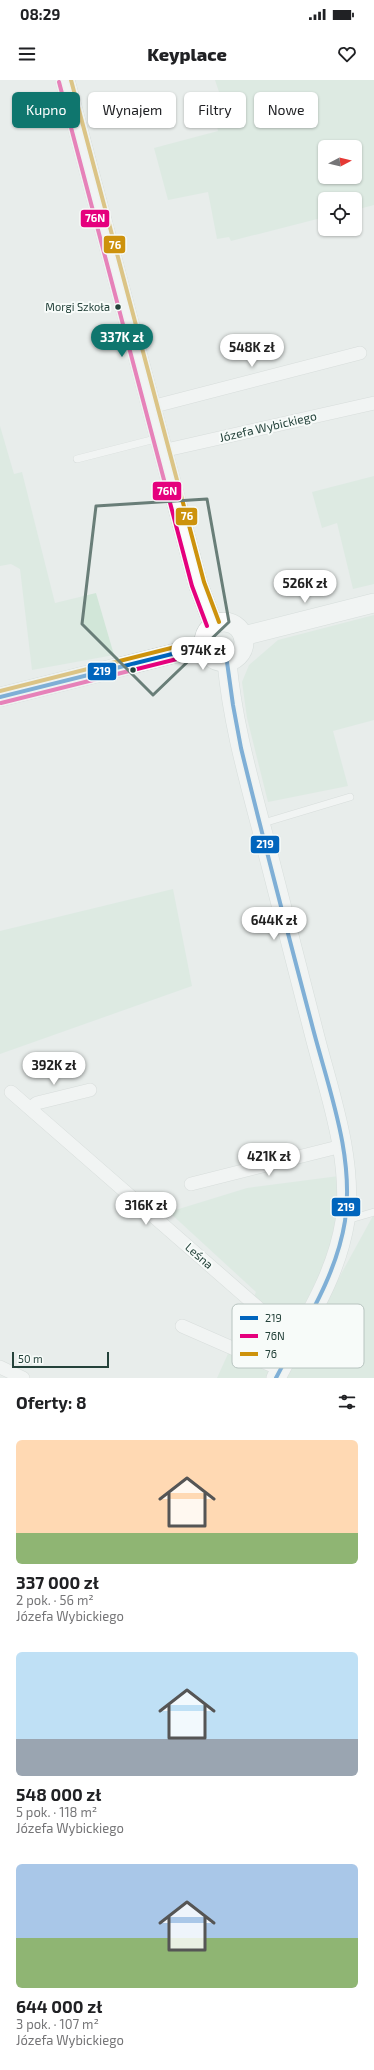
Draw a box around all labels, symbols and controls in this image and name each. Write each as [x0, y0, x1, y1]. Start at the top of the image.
text: 08:29 [20, 5, 60, 23]
icon: menu [16, 43, 38, 65]
text: Keyplace [147, 43, 227, 65]
icon: heart [336, 43, 358, 65]
chip: Kupno [12, 92, 80, 128]
chip: Wynajem [88, 92, 176, 128]
chip: Filtry [184, 92, 246, 128]
chip: Nowe [254, 92, 318, 128]
north arrow [318, 140, 362, 184]
map controls [318, 140, 362, 236]
button: locate [318, 192, 362, 236]
line badge: 76N [80, 209, 110, 228]
text: 76N [85, 211, 105, 224]
line badge: 76 [103, 235, 126, 254]
text: 76 [109, 238, 122, 251]
place label: Morgi Szkoła [45, 300, 110, 313]
marker: Morgi Szkoła [113, 302, 123, 312]
pin: 337K zł [85, 324, 159, 358]
text: 337K zł [100, 329, 144, 345]
pin: 548K zł [215, 334, 289, 368]
text: 548K zł [229, 339, 275, 355]
street label: Józefa Wybickiego [218, 408, 318, 444]
line badge: 76N [152, 481, 182, 501]
text: 76N [157, 484, 177, 497]
line badge: 76 [175, 507, 198, 526]
text: 76 [181, 509, 194, 522]
pin: 526K zł [268, 570, 342, 604]
text: 526K zł [283, 575, 327, 591]
pin: 974K zł [166, 637, 240, 671]
text: 974K zł [180, 642, 226, 658]
line badge: 219 [87, 662, 117, 681]
text: 219 [93, 664, 111, 677]
unlabelled marker [128, 665, 138, 675]
line badge: 219 [250, 835, 280, 854]
text: 219 [256, 837, 274, 850]
pin: 644K zł [237, 907, 311, 941]
text: 644K zł [251, 912, 297, 928]
pin: 392K zł [17, 1052, 91, 1086]
text: 392K zł [31, 1057, 77, 1073]
pin: 421K zł [232, 1143, 306, 1177]
text: 421K zł [247, 1148, 291, 1164]
pin: 316K zł [109, 1192, 183, 1226]
text: 316K zł [124, 1197, 168, 1213]
line badge: 219 [331, 1197, 361, 1217]
text: 219 [337, 1200, 355, 1213]
street label: Leśna [183, 1239, 216, 1271]
legend [232, 1304, 364, 1368]
text: 219 [265, 1311, 282, 1324]
text: 76N [265, 1329, 285, 1342]
text: 76 [265, 1347, 277, 1360]
scale bar [12, 1350, 109, 1369]
text: 50 m [18, 1352, 43, 1365]
icon: filters [336, 1391, 358, 1413]
text: Oferty: 8 [16, 1392, 87, 1412]
icon: home [151, 1466, 223, 1538]
text: 337 000 zł [16, 1572, 99, 1592]
text: 2 pok. · 56 m² [16, 1592, 94, 1608]
text: Józefa Wybickiego [16, 1608, 124, 1624]
icon: home [151, 1678, 223, 1750]
text: 548 000 zł [16, 1784, 101, 1804]
text: 5 pok. · 118 m² [16, 1804, 97, 1820]
text: Józefa Wybickiego [16, 1820, 124, 1836]
icon: home [151, 1890, 223, 1962]
text: 644 000 zł [16, 1996, 102, 2016]
text: 3 pok. · 107 m² [16, 2016, 99, 2032]
text: Józefa Wybickiego [16, 2032, 124, 2048]

